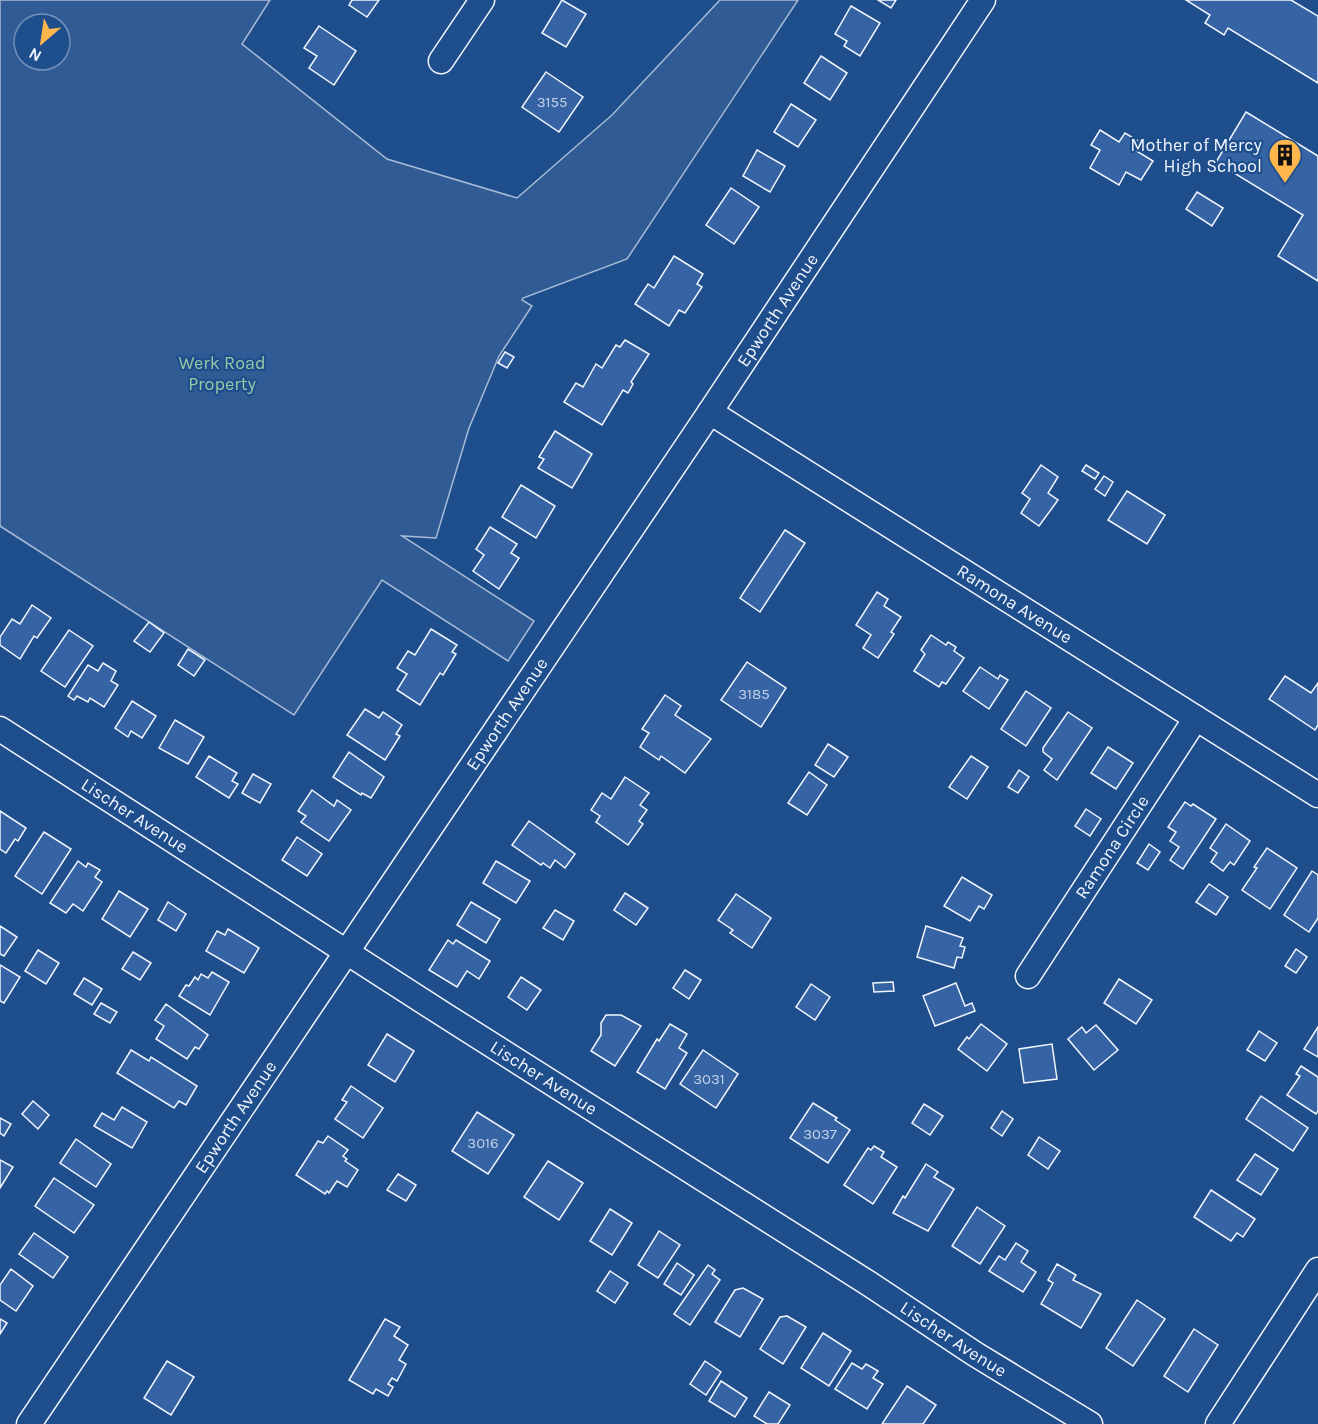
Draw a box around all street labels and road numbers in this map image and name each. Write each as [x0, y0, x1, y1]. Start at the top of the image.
street label: Epworth Avenue [732, 249, 823, 371]
street label: Ramona Avenue [953, 559, 1076, 648]
street label: Epworth Avenue [461, 653, 553, 774]
street label: Lischer Avenue [77, 773, 192, 858]
street label: Ramona Circle [1070, 791, 1154, 903]
street label: Lischer Avenue [486, 1036, 601, 1120]
street label: Epworth Avenue [190, 1056, 281, 1178]
street label: Lischer Avenue [896, 1296, 1011, 1382]

